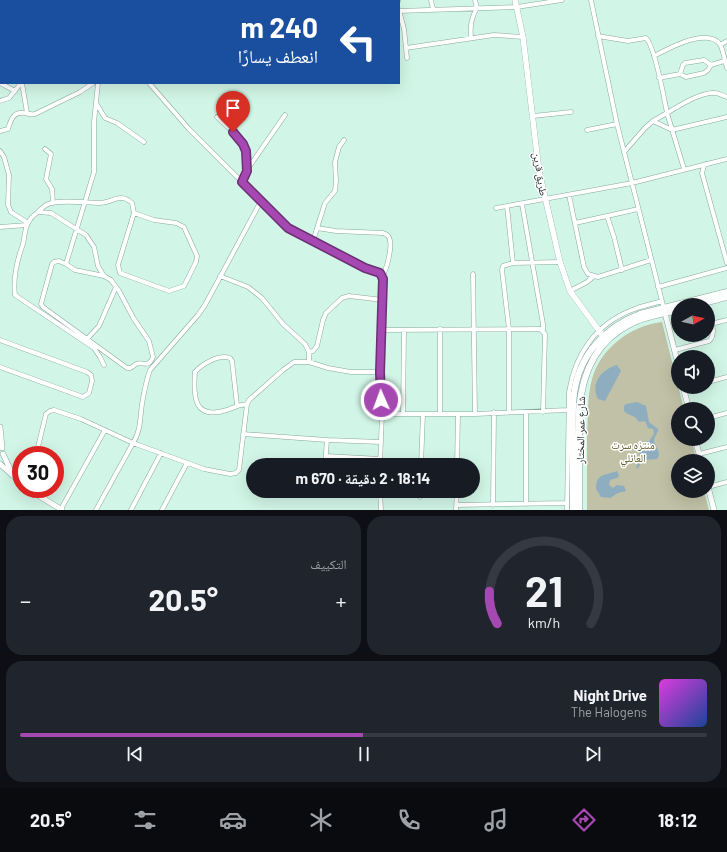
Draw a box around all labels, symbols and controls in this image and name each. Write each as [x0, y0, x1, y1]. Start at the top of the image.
text: 240 m [240, 10, 318, 44]
icon: left [332, 16, 384, 68]
text: انعطف يسارًا [238, 45, 318, 67]
pin [216, 91, 250, 132]
icon: arrive [222, 97, 244, 119]
street label: طريق قرين [530, 151, 551, 197]
north arrow [671, 298, 715, 342]
map controls [671, 298, 715, 498]
button: sound [671, 350, 715, 394]
position arrow [360, 379, 402, 421]
street label: شارع عمر المختار [573, 396, 588, 465]
button: search [671, 402, 715, 446]
park label: منتزه سرت العائلي [611, 438, 655, 466]
speed limit sign: 30 [12, 446, 64, 498]
button: layers [671, 454, 715, 498]
text: 18:14 · 2 دقيقة · 670 m [296, 469, 430, 487]
text: التكييف [310, 556, 347, 572]
text: 21 [525, 564, 563, 614]
text: 20.5° [149, 581, 218, 617]
text: − [20, 587, 31, 613]
text: + [335, 587, 346, 613]
text: km/h [528, 613, 560, 630]
text: Night Drive [574, 686, 647, 704]
text: The Halogens [571, 704, 647, 720]
icon: previous [124, 743, 146, 765]
icon: pause [353, 743, 375, 765]
icon: next [582, 743, 604, 765]
icon: filters [131, 806, 159, 834]
icon: car [219, 806, 247, 834]
icon: climate [307, 806, 335, 834]
icon: phone [395, 806, 423, 834]
icon: music [482, 806, 510, 834]
icon: directions [570, 806, 598, 834]
text: 20.5° [30, 809, 72, 831]
text: 18:12 [658, 809, 697, 831]

